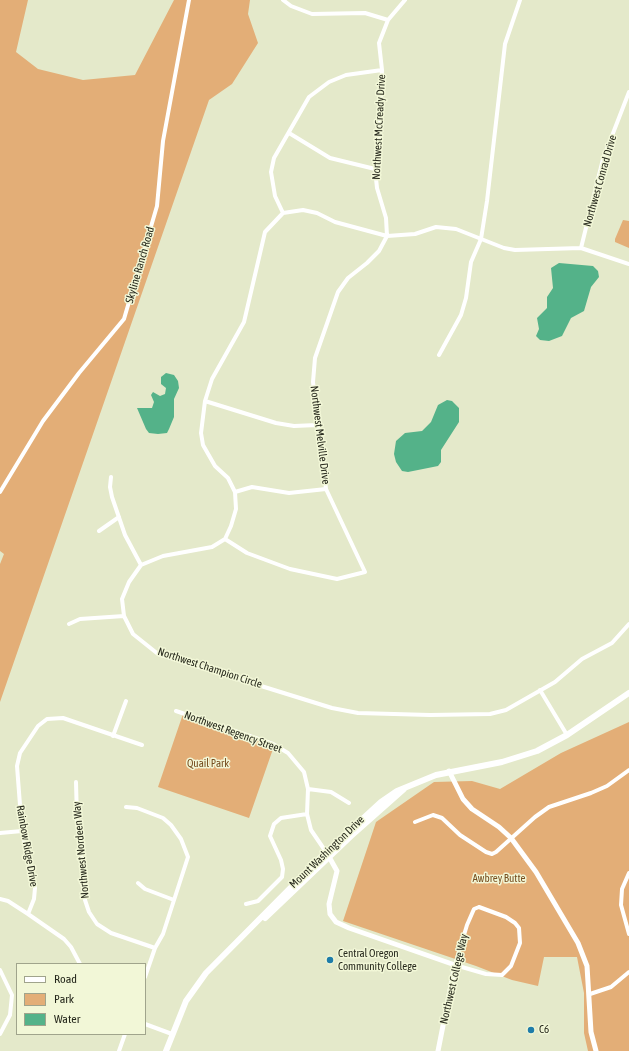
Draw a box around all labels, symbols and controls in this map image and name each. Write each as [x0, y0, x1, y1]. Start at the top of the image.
street label: Northwest McCready Drive [370, 74, 388, 180]
street label: Northwest Conrad Drive [581, 134, 619, 228]
street label: Skyline Ranch Road [123, 225, 157, 305]
street label: Northwest Melville Drive [307, 385, 333, 485]
street label: Northwest Champion Circle [156, 645, 264, 691]
street label: Northwest Regency Street [182, 708, 284, 756]
park label: Quail Park [187, 757, 229, 771]
street label: Northwest Nordeen Way [70, 801, 92, 899]
street label: Rainbow Ridge Drive [13, 804, 41, 888]
street label: Mount Washington Drive [287, 813, 367, 891]
park label: Awbrey Butte [472, 872, 526, 886]
street label: Northwest College Way [437, 932, 471, 1026]
place label: Central Oregon Community College [338, 947, 417, 973]
marker: Central Oregon Community College [325, 955, 335, 965]
legend [16, 963, 146, 1035]
text: Road [54, 972, 77, 986]
text: Park [54, 992, 74, 1006]
text: Water [54, 1012, 80, 1026]
place label: C6 [539, 1023, 549, 1037]
marker: C6 [526, 1025, 536, 1035]

